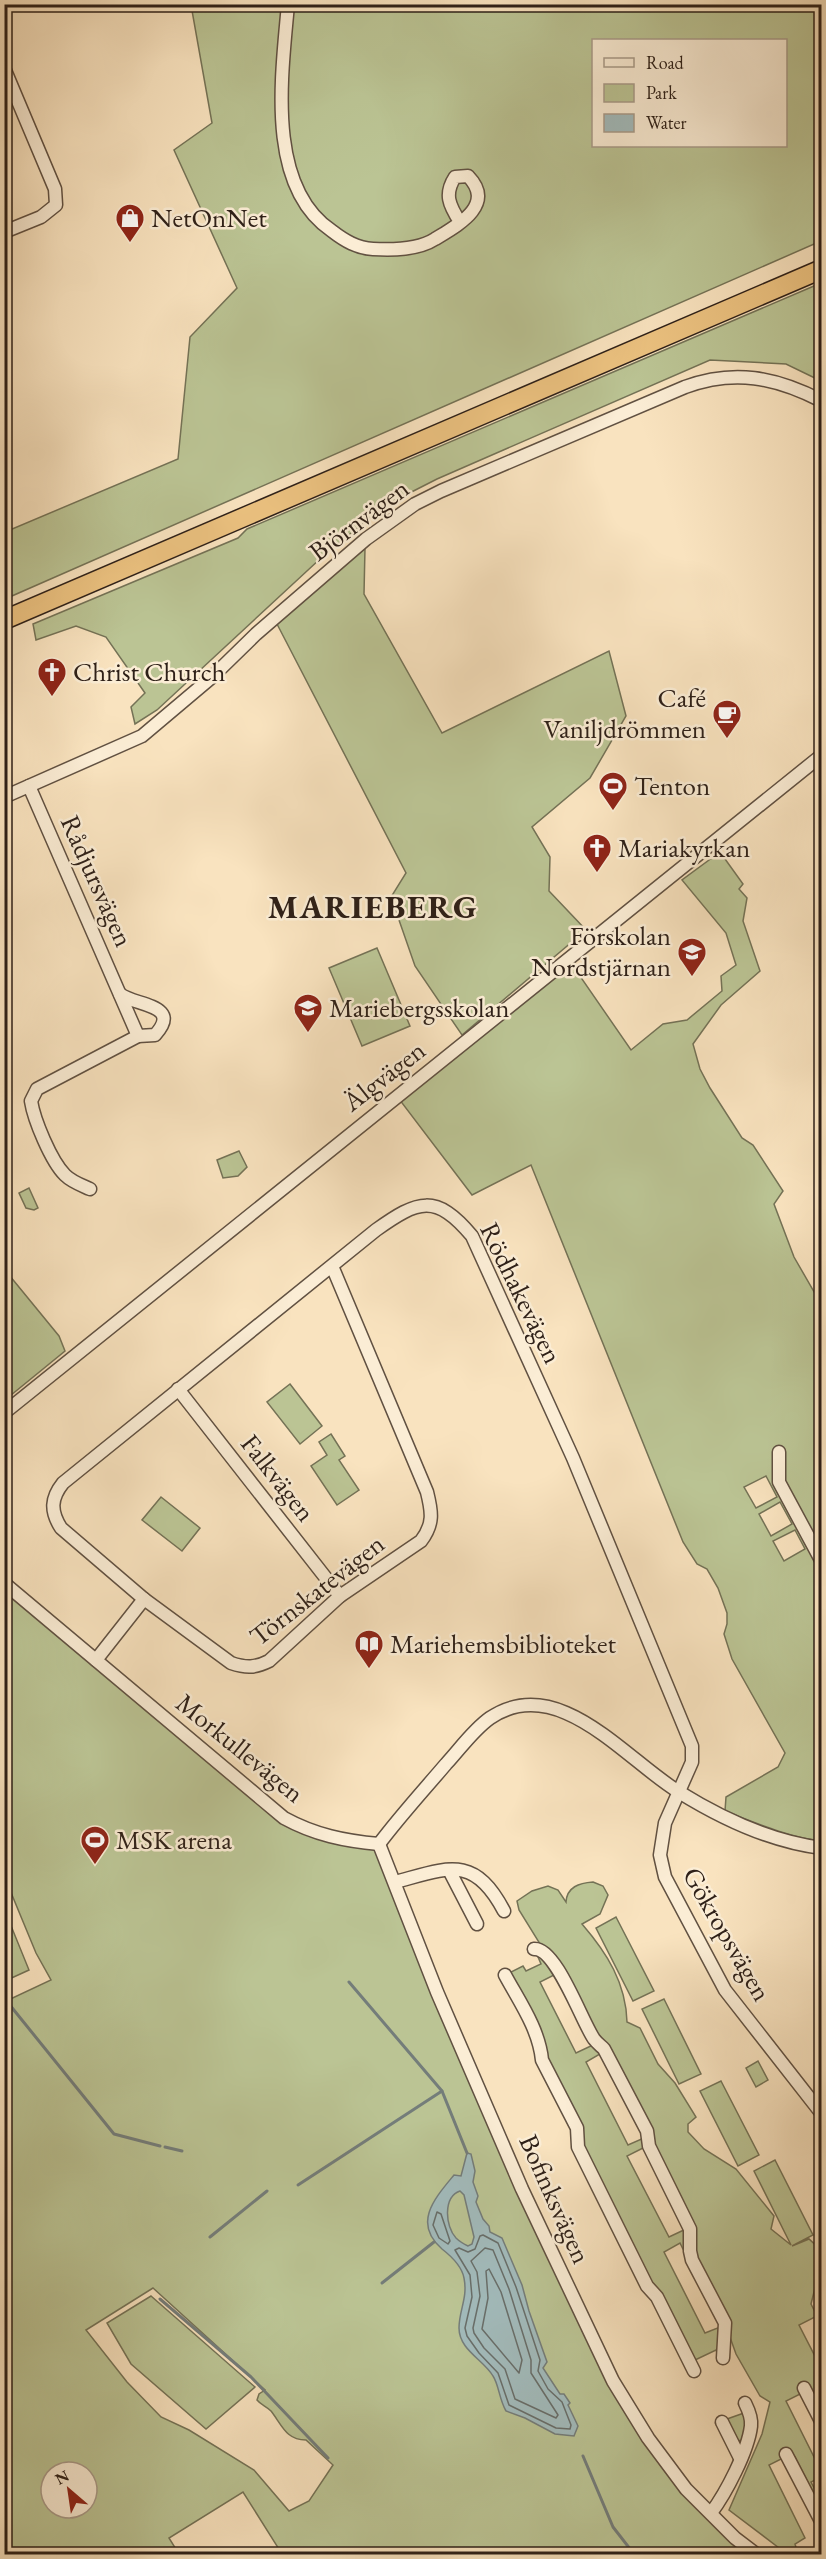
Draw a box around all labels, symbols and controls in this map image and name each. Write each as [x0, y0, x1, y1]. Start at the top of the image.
legend [592, 39, 787, 147]
text: Road [646, 51, 685, 74]
text: Park [646, 81, 677, 104]
text: Water [646, 111, 687, 134]
place label: NetOnNet [151, 200, 267, 235]
shop icon: NetOnNet [114, 202, 146, 244]
street label: Björnvägen [302, 471, 416, 569]
place label: Christ Church [73, 654, 226, 689]
church icon: Christ Church [36, 656, 68, 698]
place label: Café Vaniljdrömmen [543, 680, 706, 746]
cafe icon: Café Vaniljdrömmen [711, 698, 743, 740]
place label: Tenton [634, 768, 710, 803]
sports icon: Tenton [597, 770, 629, 812]
street label: Rådjursvägen [53, 810, 142, 952]
place label: Mariakyrkan [618, 830, 750, 865]
church icon: Mariakyrkan [581, 832, 613, 874]
district label: MARIEBERG [268, 885, 478, 928]
place label: Förskolan Nordstjärnan [531, 918, 671, 984]
school or university icon: Förskolan Nordstjärnan [676, 936, 708, 978]
place label: Mariebergsskolan [329, 990, 510, 1025]
school or university icon: Mariebergsskolan [292, 992, 324, 1034]
street label: Älgvägen [334, 1032, 432, 1119]
street label: Rödhakevägen [472, 1216, 571, 1369]
street label: Falkvägen [233, 1427, 323, 1529]
street label: Törnskatevägen [242, 1526, 391, 1653]
place label: Mariehemsbiblioteket [390, 1626, 617, 1661]
library icon: Mariehemsbiblioteket [353, 1628, 385, 1670]
street label: Morkullevägen [169, 1685, 312, 1810]
place label: MSK arena [116, 1822, 232, 1857]
sports icon: MSK arena [79, 1824, 111, 1866]
street label: Gökropsvägen [675, 1860, 780, 2007]
street label: Bofinksvägen [511, 2129, 599, 2269]
north arrow [39, 2460, 99, 2520]
text: N [51, 2465, 73, 2490]

